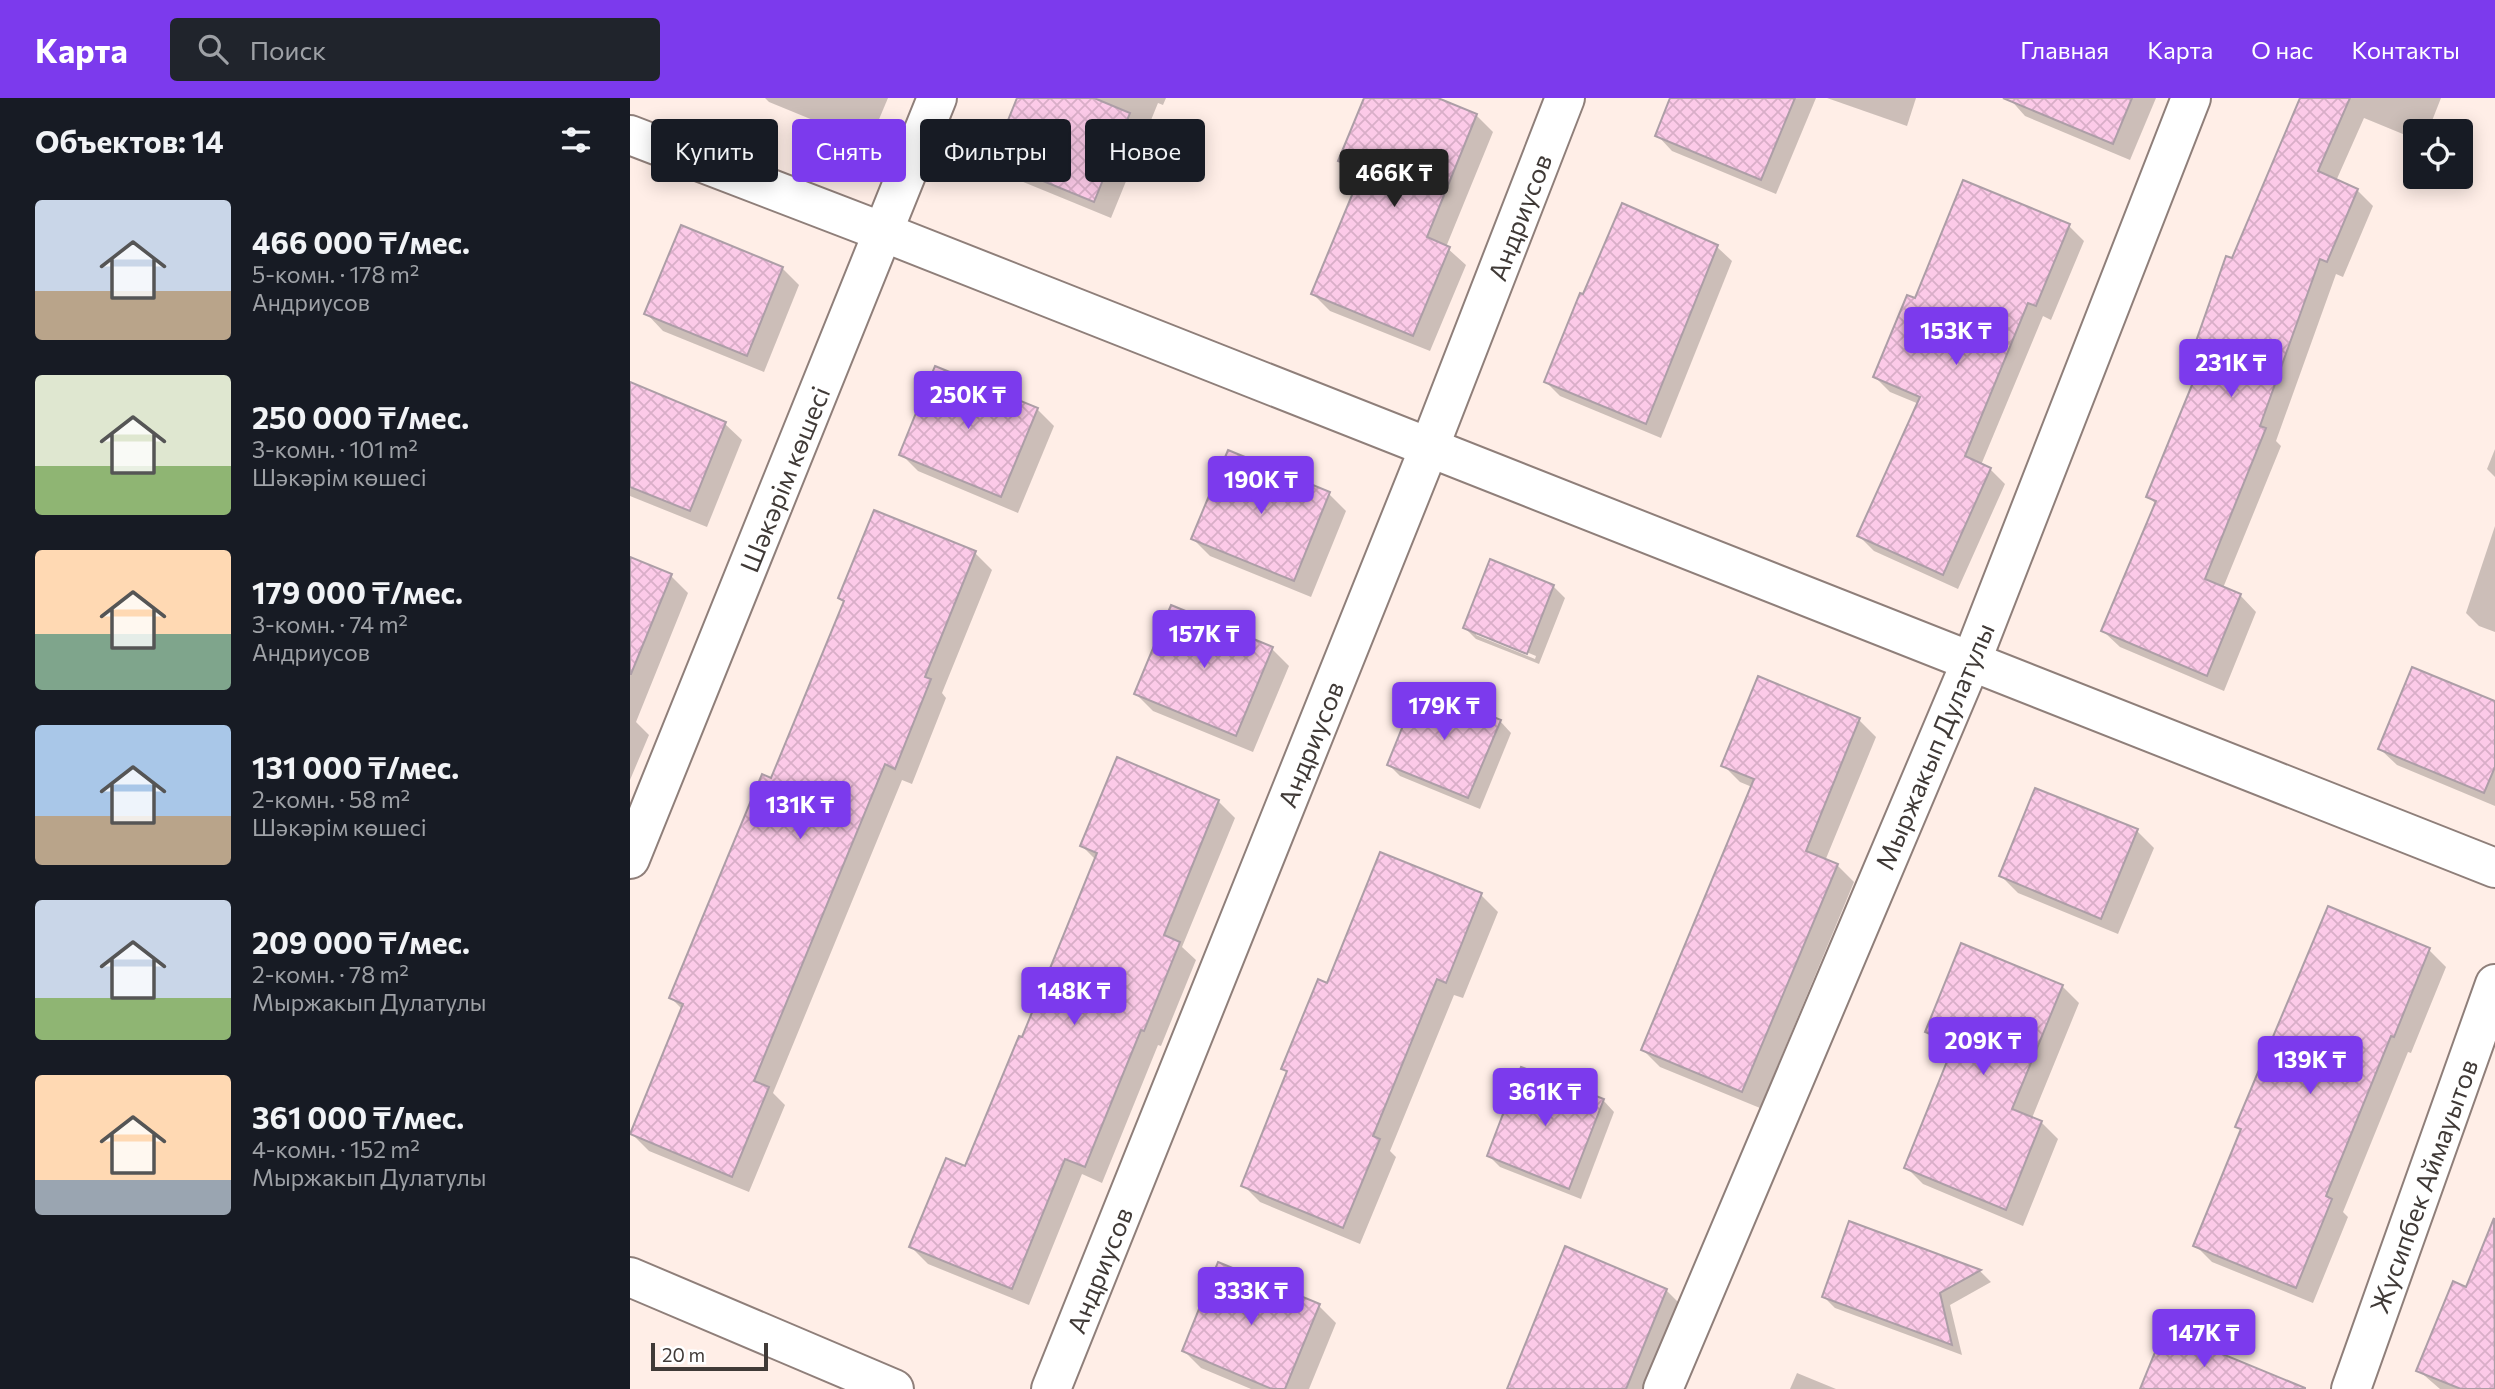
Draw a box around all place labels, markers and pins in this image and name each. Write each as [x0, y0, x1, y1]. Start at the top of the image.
pin: 466K ₸ [1337, 150, 1451, 209]
pin: 153K ₸ [1899, 308, 2013, 367]
pin: 231K ₸ [2174, 340, 2288, 399]
pin: 250K ₸ [911, 372, 1025, 431]
pin: 190K ₸ [1204, 456, 1318, 516]
pin: 157K ₸ [1147, 610, 1261, 670]
pin: 179K ₸ [1387, 682, 1501, 742]
pin: 131K ₸ [743, 782, 857, 841]
pin: 148K ₸ [1017, 968, 1131, 1027]
pin: 209K ₸ [1926, 1018, 2040, 1077]
pin: 139K ₸ [2253, 1037, 2367, 1096]
pin: 361K ₸ [1488, 1068, 1602, 1128]
pin: 333K ₸ [1194, 1268, 1308, 1327]
pin: 147K ₸ [2147, 1310, 2261, 1369]

